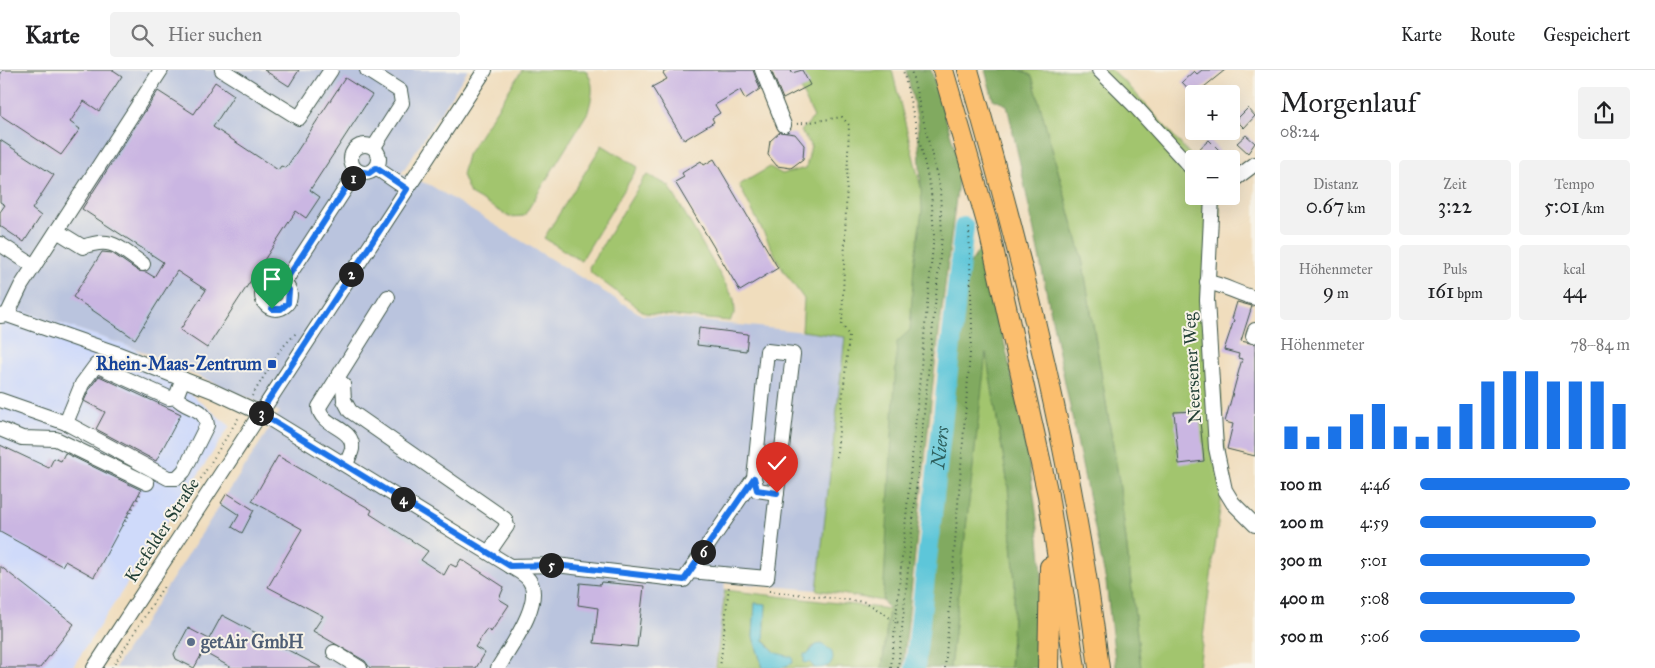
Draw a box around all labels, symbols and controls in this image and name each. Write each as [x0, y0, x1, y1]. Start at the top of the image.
search box [110, 12, 460, 57]
text: Karte [25, 20, 80, 50]
icon: search [128, 21, 156, 49]
text: Hier suchen [168, 23, 262, 46]
text: Karte [1401, 24, 1442, 46]
text: Route [1470, 24, 1515, 46]
text: Gespeichert [1543, 24, 1630, 46]
map controls [1185, 85, 1240, 205]
button: + [1185, 85, 1240, 140]
text: Morgenlauf [1280, 85, 1417, 120]
button: share [1578, 87, 1630, 139]
text: 08:24 [1280, 122, 1319, 141]
button: − [1185, 150, 1240, 205]
pin: 1 [340, 166, 366, 190]
text: 1 [351, 170, 356, 187]
text: Distanz [1313, 176, 1358, 193]
text: Zeit [1443, 176, 1467, 193]
text: Tempo [1554, 176, 1594, 193]
text: 0.67 [1306, 193, 1344, 219]
text: 3:22 [1438, 193, 1472, 219]
text: 5:01 [1544, 193, 1580, 219]
text: km [1344, 200, 1366, 217]
text: /km [1580, 200, 1605, 217]
pin [251, 258, 293, 309]
text: Höhenmeter [1299, 261, 1373, 278]
text: Puls [1443, 261, 1467, 278]
text: kcal [1563, 261, 1585, 278]
pin: 2 [338, 262, 364, 286]
icon: arrive [258, 265, 286, 293]
text: 2 [348, 266, 355, 283]
text: 9 [1323, 278, 1334, 304]
text: 161 [1427, 278, 1454, 304]
text: 44 [1563, 278, 1586, 304]
text: m [1334, 285, 1349, 302]
text: bpm [1454, 285, 1483, 302]
street label: Neersener Weg [1178, 311, 1207, 424]
text: Höhenmeter [1280, 335, 1364, 354]
text: 78–84 m [1570, 335, 1630, 354]
place label: Rhein-Maas-Zentrum [96, 353, 263, 375]
marker: Rhein-Maas-Zentrum [266, 358, 278, 370]
pin: 3 [248, 400, 274, 426]
text: 3 [259, 405, 264, 422]
water label: Niers [926, 424, 953, 471]
pin [756, 442, 798, 493]
icon: check [763, 449, 791, 477]
street label: Krefelder Straße [120, 474, 204, 586]
text: 100 m [1280, 475, 1322, 494]
text: 4:46 [1360, 475, 1390, 494]
pin: 4 [390, 486, 416, 512]
text: 4 [400, 491, 407, 508]
text: 200 m [1280, 513, 1323, 532]
text: 4:59 [1360, 513, 1389, 532]
pin: 6 [690, 540, 716, 564]
text: 6 [700, 544, 707, 561]
text: 300 m [1280, 551, 1322, 570]
text: 5:01 [1360, 551, 1387, 570]
pin: 5 [538, 552, 564, 578]
text: 5 [548, 557, 555, 574]
text: 400 m [1280, 589, 1324, 608]
text: 5:08 [1360, 589, 1389, 608]
text: 500 m [1280, 627, 1323, 646]
text: 5:06 [1360, 627, 1389, 646]
place label: getAir GmbH [201, 631, 304, 654]
marker: getAir GmbH [185, 636, 197, 648]

